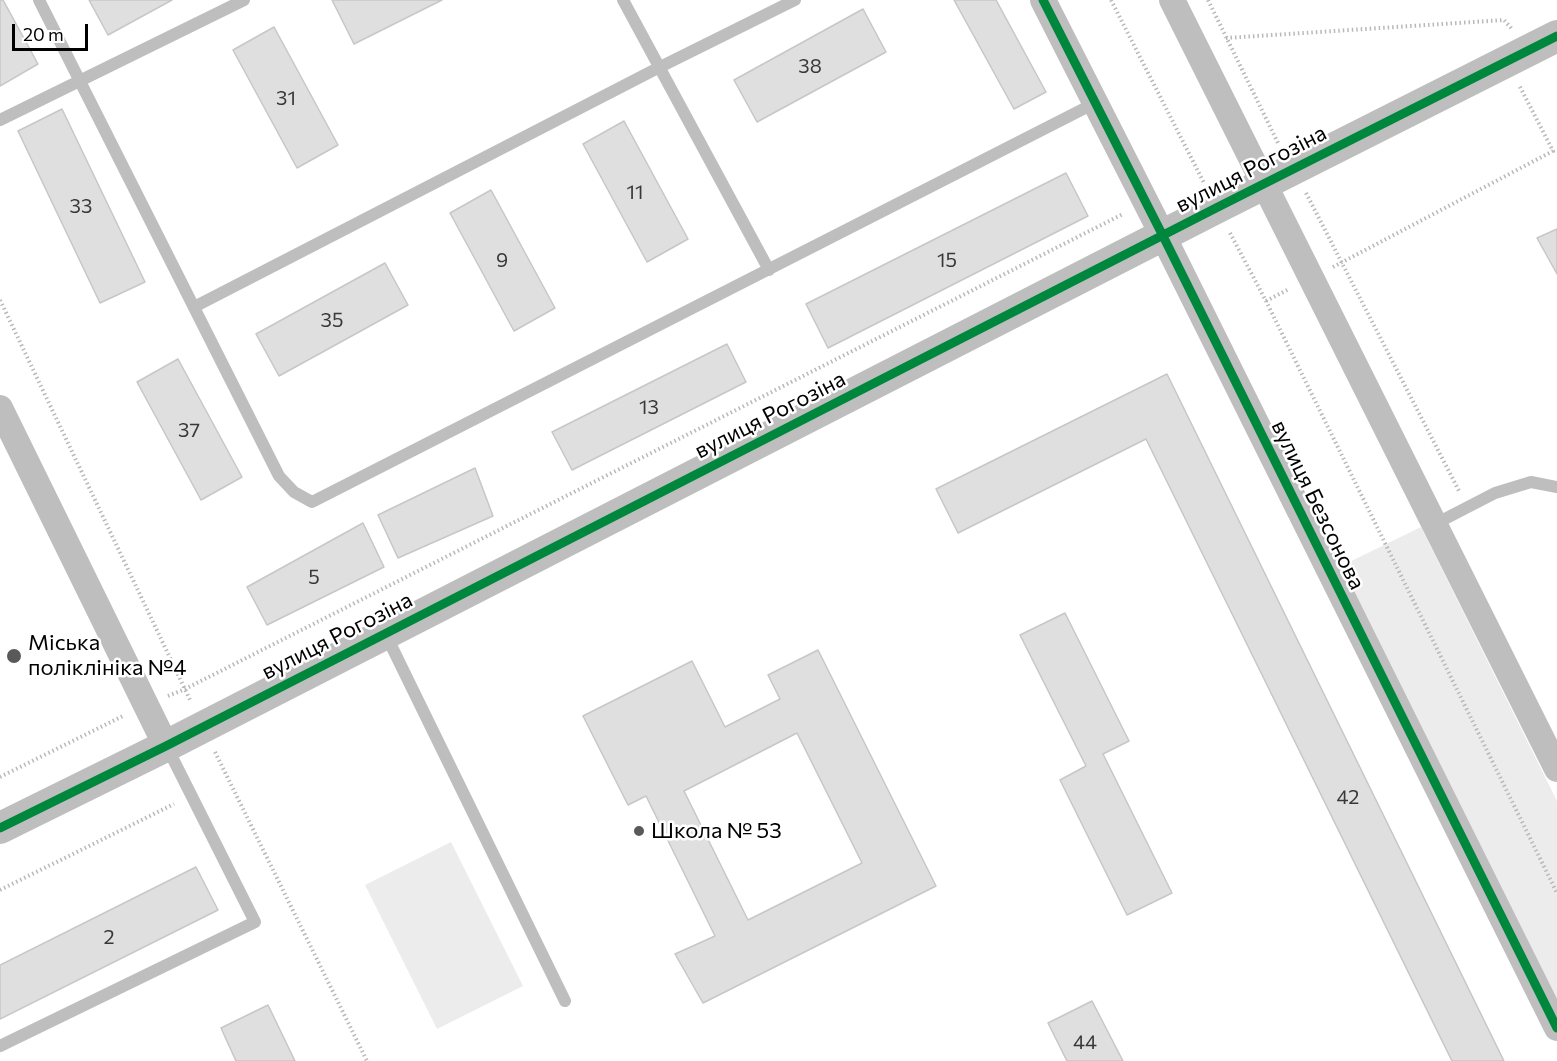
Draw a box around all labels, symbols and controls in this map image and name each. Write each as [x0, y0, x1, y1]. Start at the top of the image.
scale bar [15, 12, 92, 50]
text: 20 m [23, 23, 64, 45]
house number: 38 [798, 54, 822, 78]
house number: 31 [276, 86, 296, 110]
street label: вулиця Рогозіна [1171, 120, 1331, 218]
house number: 11 [626, 180, 644, 204]
house number: 33 [70, 194, 92, 218]
house number: 9 [496, 248, 508, 272]
house number: 15 [937, 248, 957, 272]
house number: 35 [321, 308, 343, 332]
street label: вулиця Рогозіна [690, 366, 850, 464]
house number: 13 [639, 395, 659, 419]
street label: вулиця Безсонова [1266, 416, 1370, 594]
house number: 37 [178, 418, 200, 442]
house number: 5 [308, 565, 320, 589]
street label: вулиця Рогозіна [257, 587, 417, 685]
place label: Міська поліклініка №4 [28, 630, 187, 682]
marker: Міська поліклініка №4 [5, 647, 23, 665]
house number: 42 [1337, 785, 1359, 809]
place label: Школа № 53 [651, 818, 782, 844]
marker: Школа № 53 [632, 824, 646, 838]
house number: 2 [103, 925, 115, 949]
house number: 44 [1073, 1030, 1097, 1054]

